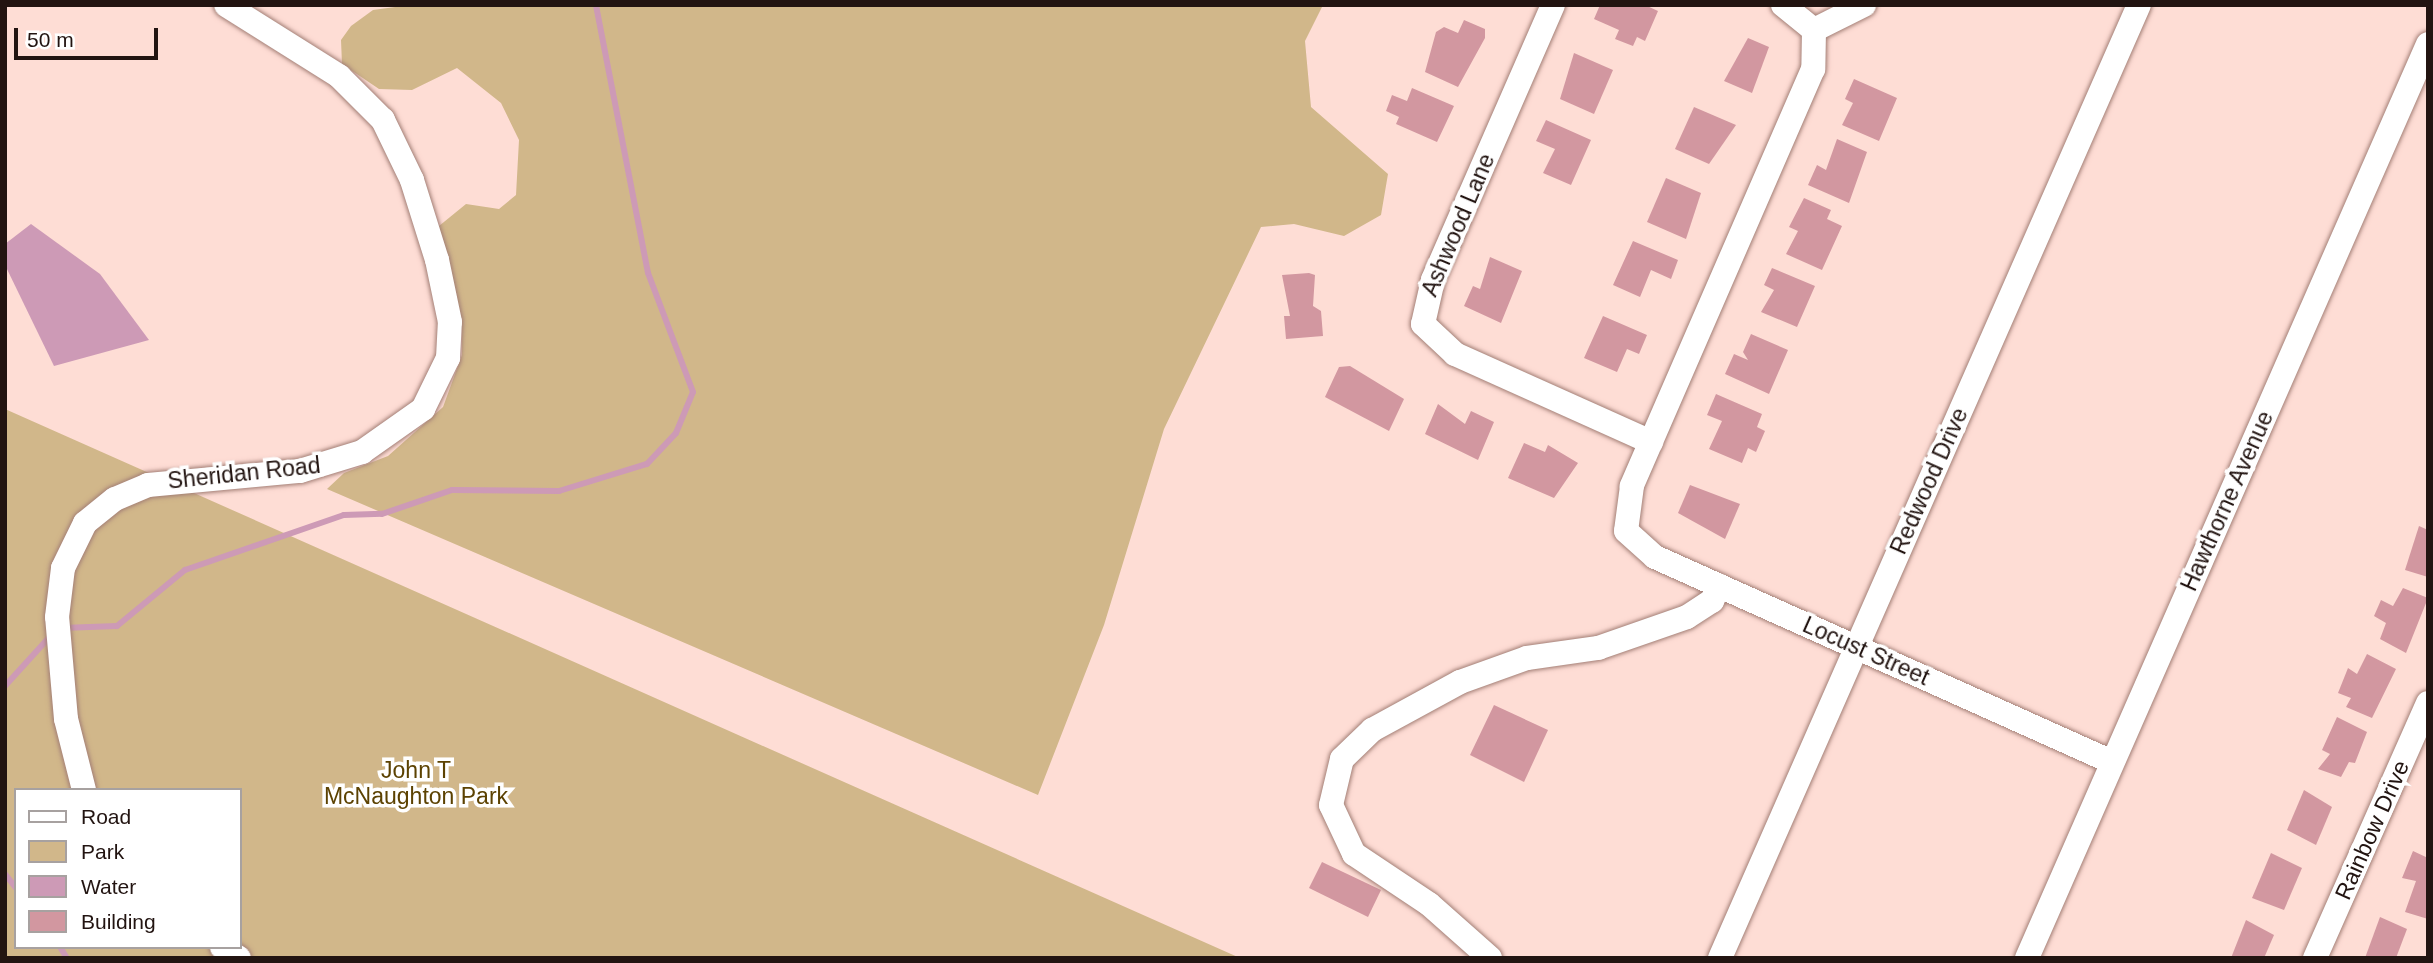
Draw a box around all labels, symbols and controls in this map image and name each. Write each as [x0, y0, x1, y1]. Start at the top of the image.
scale bar [18, 14, 161, 58]
text: 50 m [27, 28, 74, 51]
street label: Ashwood Lane [1416, 150, 1500, 300]
street label: Redwood Drive [1884, 404, 1974, 558]
street label: Hawthorne Avenue [2175, 406, 2279, 596]
street label: Sheridan Road [166, 451, 322, 495]
street label: Locust Street [1798, 611, 1934, 691]
park label: John T McNaughton Park [324, 756, 508, 810]
street label: Rainbow Drive [2329, 756, 2415, 904]
legend [14, 788, 242, 949]
text: Road [81, 805, 131, 828]
text: Park [81, 840, 124, 863]
text: Water [81, 875, 136, 898]
text: Building [81, 910, 156, 933]

